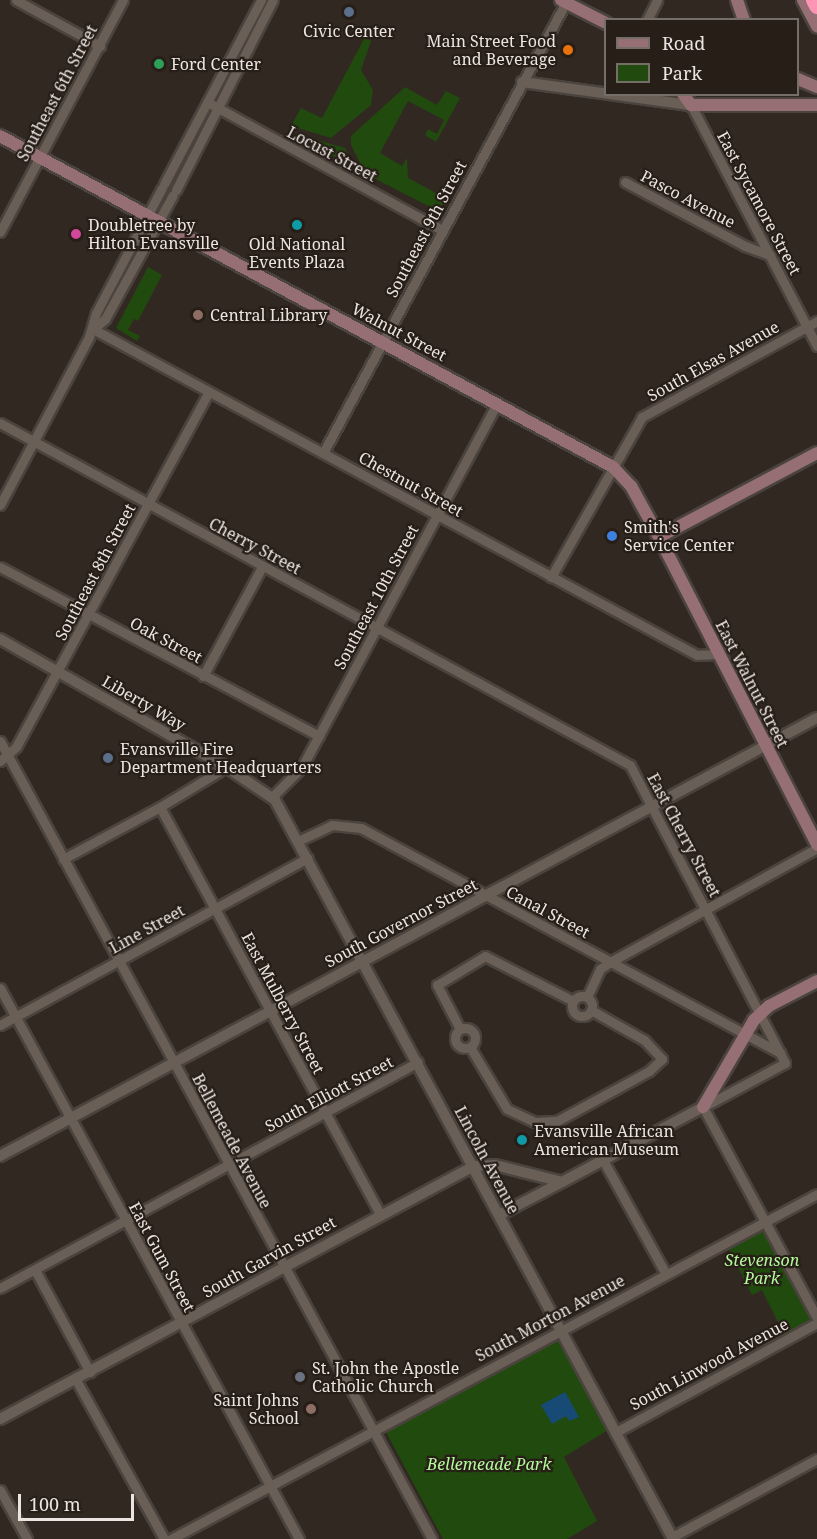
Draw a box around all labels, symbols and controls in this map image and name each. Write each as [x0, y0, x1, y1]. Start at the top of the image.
marker: Civic Center [342, 5, 356, 19]
legend [604, 18, 799, 96]
street label: Southeast 6th Street [13, 21, 101, 165]
place label: Civic Center [303, 21, 395, 41]
place label: Main Street Food and Beverage [427, 31, 556, 69]
text: Road [662, 31, 705, 55]
marker: Main Street Food and Beverage [561, 43, 575, 57]
place label: Ford Center [171, 54, 261, 74]
marker: Ford Center [152, 57, 166, 71]
text: Park [662, 61, 702, 85]
street label: Locust Street [284, 122, 380, 186]
street label: East Sycamore Street [713, 128, 805, 278]
street label: Southeast 9th Street [382, 157, 470, 301]
street label: Pasco Avenue [637, 166, 739, 232]
place label: Doubletree by Hilton Evansville [88, 215, 219, 253]
marker: Old National Events Plaza [290, 218, 304, 232]
marker: Doubletree by Hilton Evansville [69, 227, 83, 241]
place label: Old National Events Plaza [249, 234, 345, 272]
street label: Walnut Street [348, 299, 450, 365]
place label: Central Library [210, 305, 327, 325]
marker: Central Library [191, 308, 205, 322]
street label: South Elsas Avenue [644, 317, 782, 405]
street label: Chestnut Street [355, 447, 467, 521]
street label: Southeast 8th Street [51, 500, 139, 644]
street label: Cherry Street [206, 514, 304, 578]
place label: Smith's Service Center [624, 517, 734, 555]
street label: Southeast 10th Street [330, 521, 422, 673]
marker: Smith's Service Center [605, 529, 619, 543]
street label: Oak Street [127, 613, 205, 667]
street label: East Walnut Street [712, 617, 792, 751]
street label: Liberty Way [99, 671, 189, 735]
place label: Evansville Fire Department Headquarters [120, 739, 322, 777]
marker: Evansville Fire Department Headquarters [101, 751, 115, 765]
street label: East Cherry Street [643, 770, 725, 900]
street label: South Governor Street [321, 875, 481, 971]
street label: Canal Street [503, 882, 593, 942]
street label: Line Street [106, 901, 188, 957]
street label: East Mulberry Street [238, 929, 328, 1077]
street label: South Elliott Street [262, 1052, 396, 1136]
street label: Bellemeade Avenue [188, 1070, 276, 1212]
street label: Lincoln Avenue [451, 1103, 523, 1217]
place label: Evansville African American Museum [534, 1121, 679, 1159]
marker: Evansville African American Museum [515, 1133, 529, 1147]
street label: East Gum Street [125, 1199, 199, 1315]
street label: South Garvin Street [199, 1212, 339, 1302]
park label: Stevenson Park [725, 1250, 799, 1288]
street label: South Morton Avenue [472, 1270, 628, 1366]
street label: South Linwood Avenue [626, 1314, 792, 1414]
place label: St. John the Apostle Catholic Church [312, 1358, 459, 1396]
marker: St. John the Apostle Catholic Church [293, 1370, 307, 1384]
place label: Saint Johns School [213, 1390, 299, 1428]
marker: Saint Johns School [304, 1402, 318, 1416]
park label: Bellemeade Park [427, 1454, 551, 1474]
scale bar [21, 1482, 136, 1520]
text: 100 m [29, 1492, 81, 1516]

